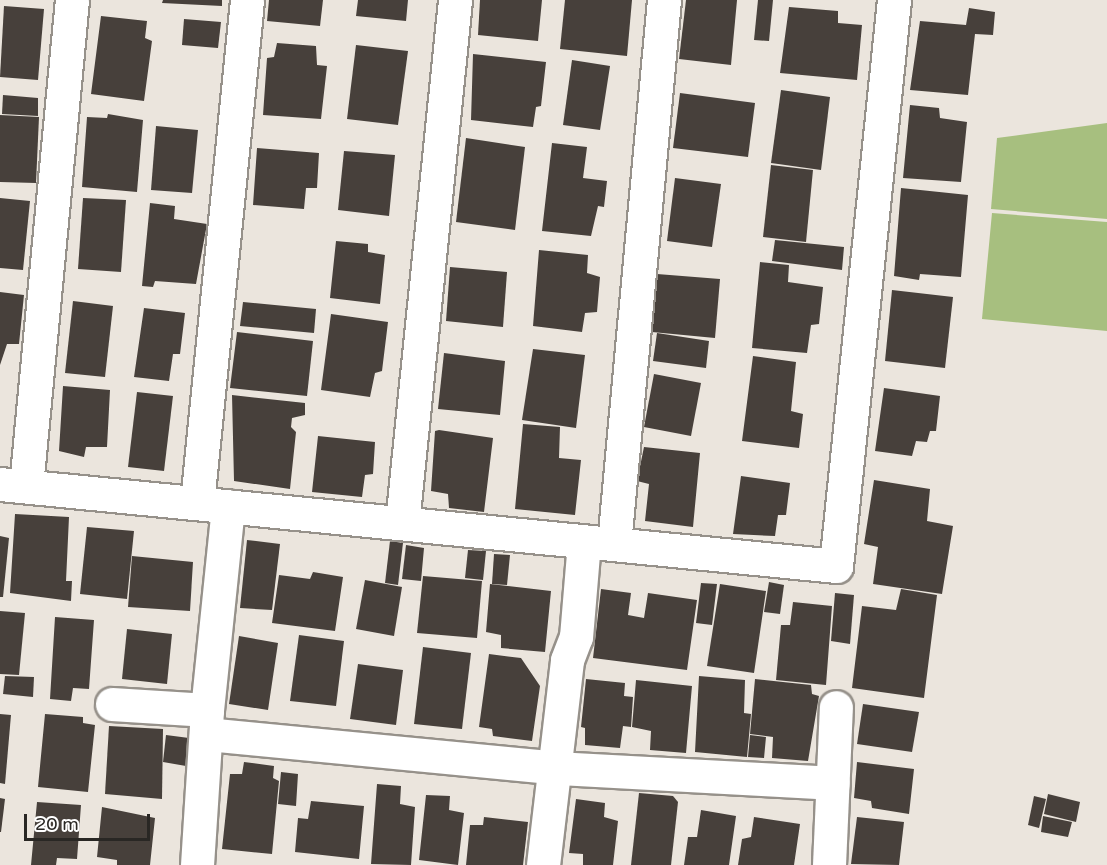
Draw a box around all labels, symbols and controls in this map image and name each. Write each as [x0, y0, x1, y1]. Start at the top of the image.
scale bar [27, 802, 153, 840]
text: 20 m [35, 813, 79, 835]

